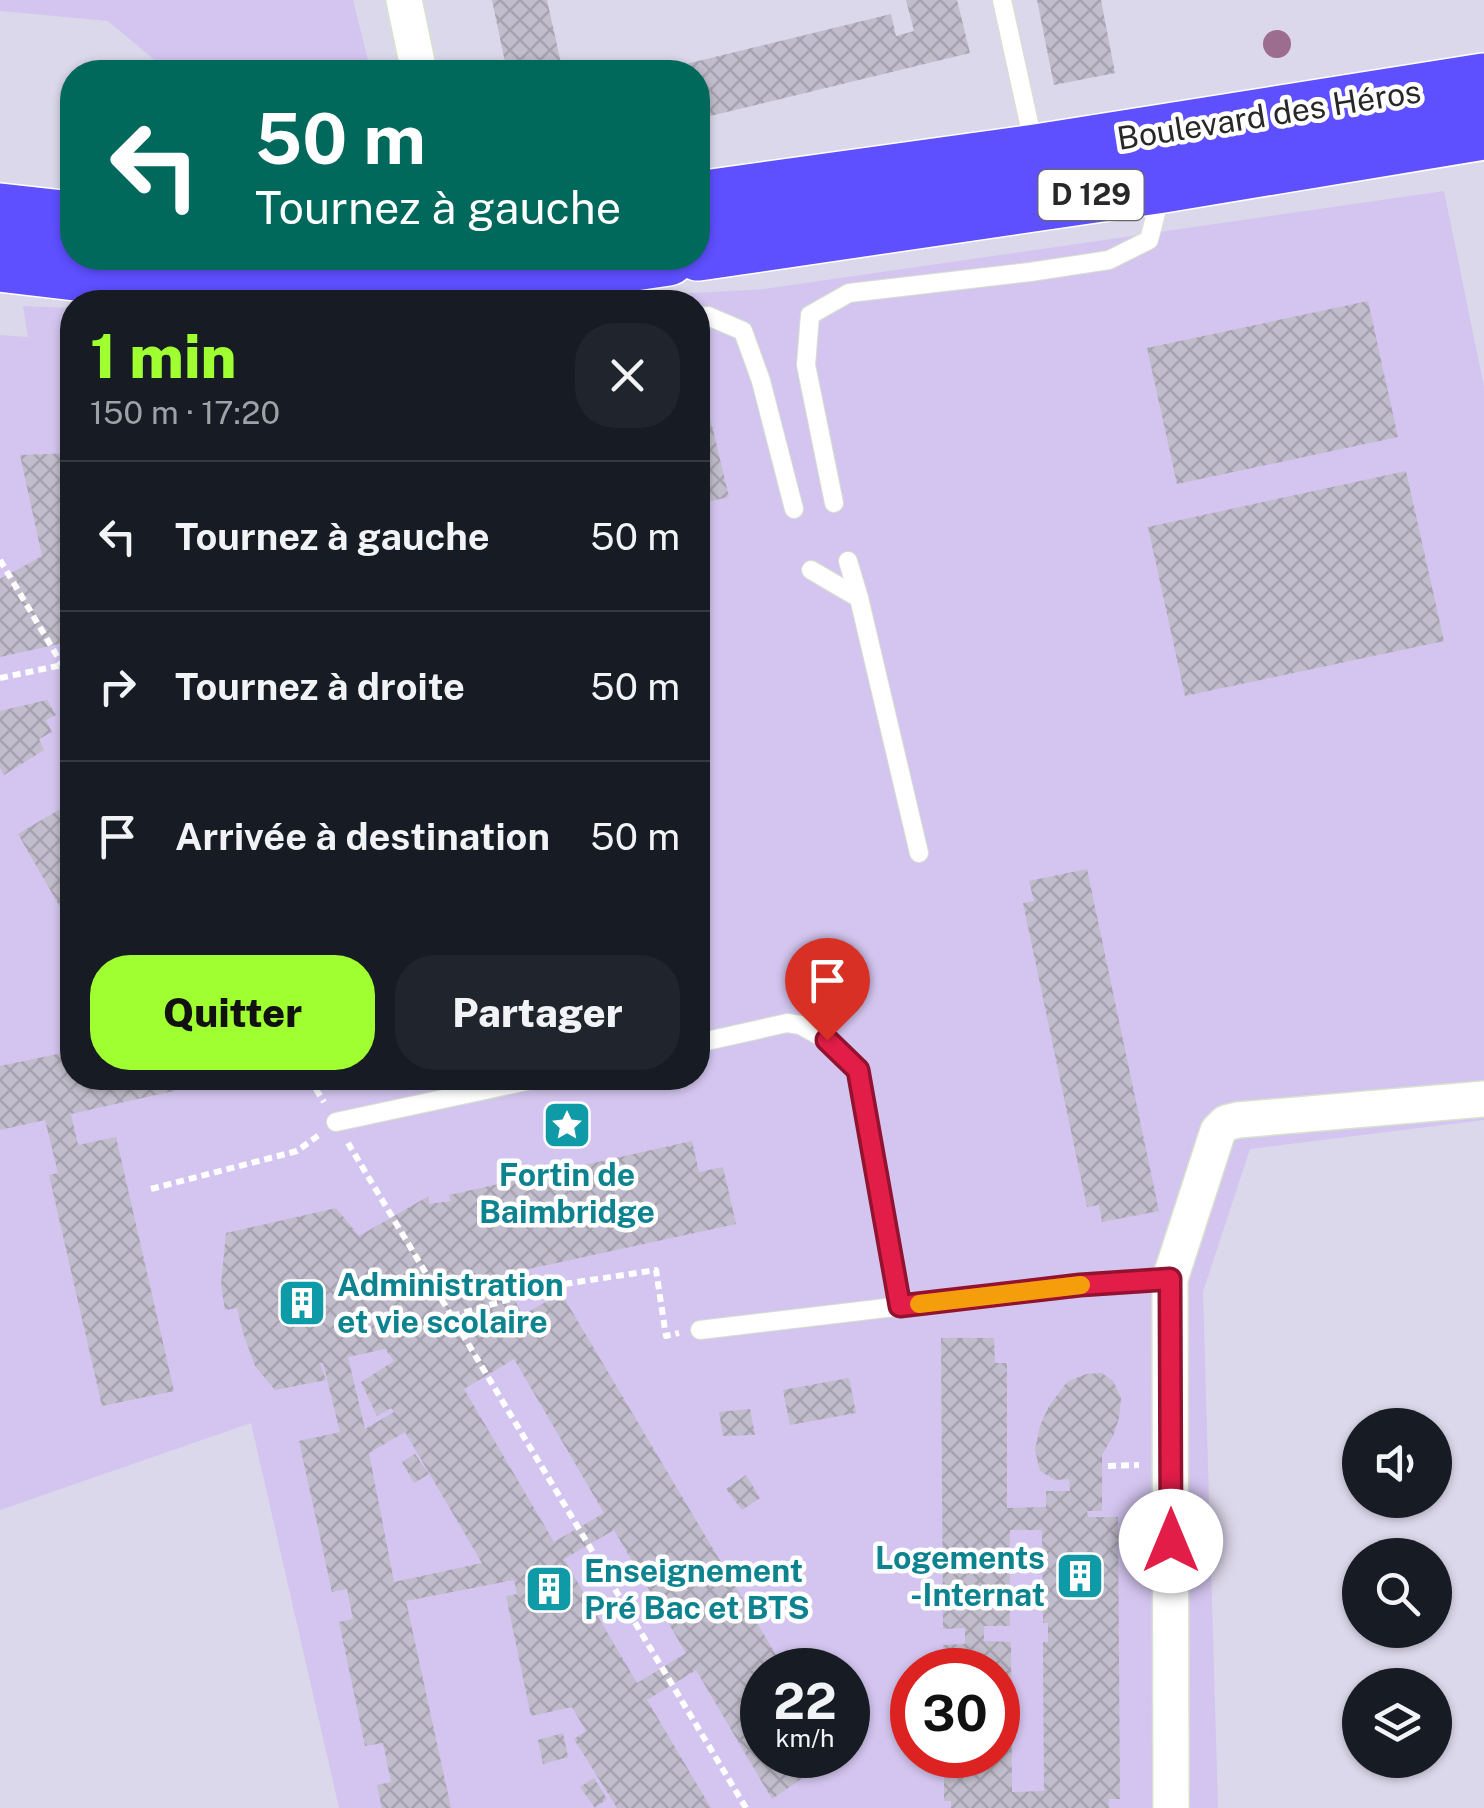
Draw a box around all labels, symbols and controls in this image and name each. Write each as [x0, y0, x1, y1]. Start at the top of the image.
street label: Boulevard des Héros [1114, 72, 1423, 157]
text: 50 m [255, 97, 426, 180]
icon: left [90, 100, 220, 230]
road number: D 129 [1038, 170, 1144, 220]
text: Tournez à gauche [255, 181, 621, 234]
text: 1 min [90, 321, 237, 392]
button: close [575, 323, 680, 428]
text: 150 m · 17:20 [90, 394, 280, 431]
icon: left [90, 509, 145, 564]
text: Tournez à gauche [175, 514, 490, 559]
text: 50 m [590, 514, 680, 559]
icon: right [90, 659, 145, 714]
text: Tournez à droite [175, 664, 465, 709]
text: 50 m [590, 664, 680, 709]
icon: arrive [90, 809, 145, 864]
text: Arrivée à destination [175, 814, 550, 859]
text: 50 m [590, 814, 680, 859]
pin [785, 938, 870, 1041]
icon: arrive [800, 953, 855, 1008]
button: Quitter [90, 955, 375, 1070]
button: Partager [395, 955, 680, 1070]
place icon: Fortin de Baimbridge [541, 1099, 593, 1151]
place label: Fortin de Baimbridge [479, 1156, 655, 1230]
place label: Administration et vie scolaire [337, 1266, 564, 1340]
building icon: Administration et vie scolaire [276, 1277, 328, 1329]
map controls [1342, 1408, 1452, 1778]
button: sound [1342, 1408, 1452, 1518]
position arrow [1119, 1489, 1223, 1593]
button: search [1342, 1538, 1452, 1648]
place label: Logements -Internat [875, 1539, 1045, 1613]
building icon: Logements -Internat [1054, 1550, 1106, 1602]
place label: Enseignement Pré Bac et BTS [584, 1552, 810, 1626]
building icon: Enseignement Pré Bac et BTS [523, 1563, 575, 1615]
speed limit sign: 30 [890, 1648, 1020, 1778]
button: layers [1342, 1668, 1452, 1778]
text: 22 [773, 1671, 837, 1730]
text: km/h [776, 1723, 834, 1753]

